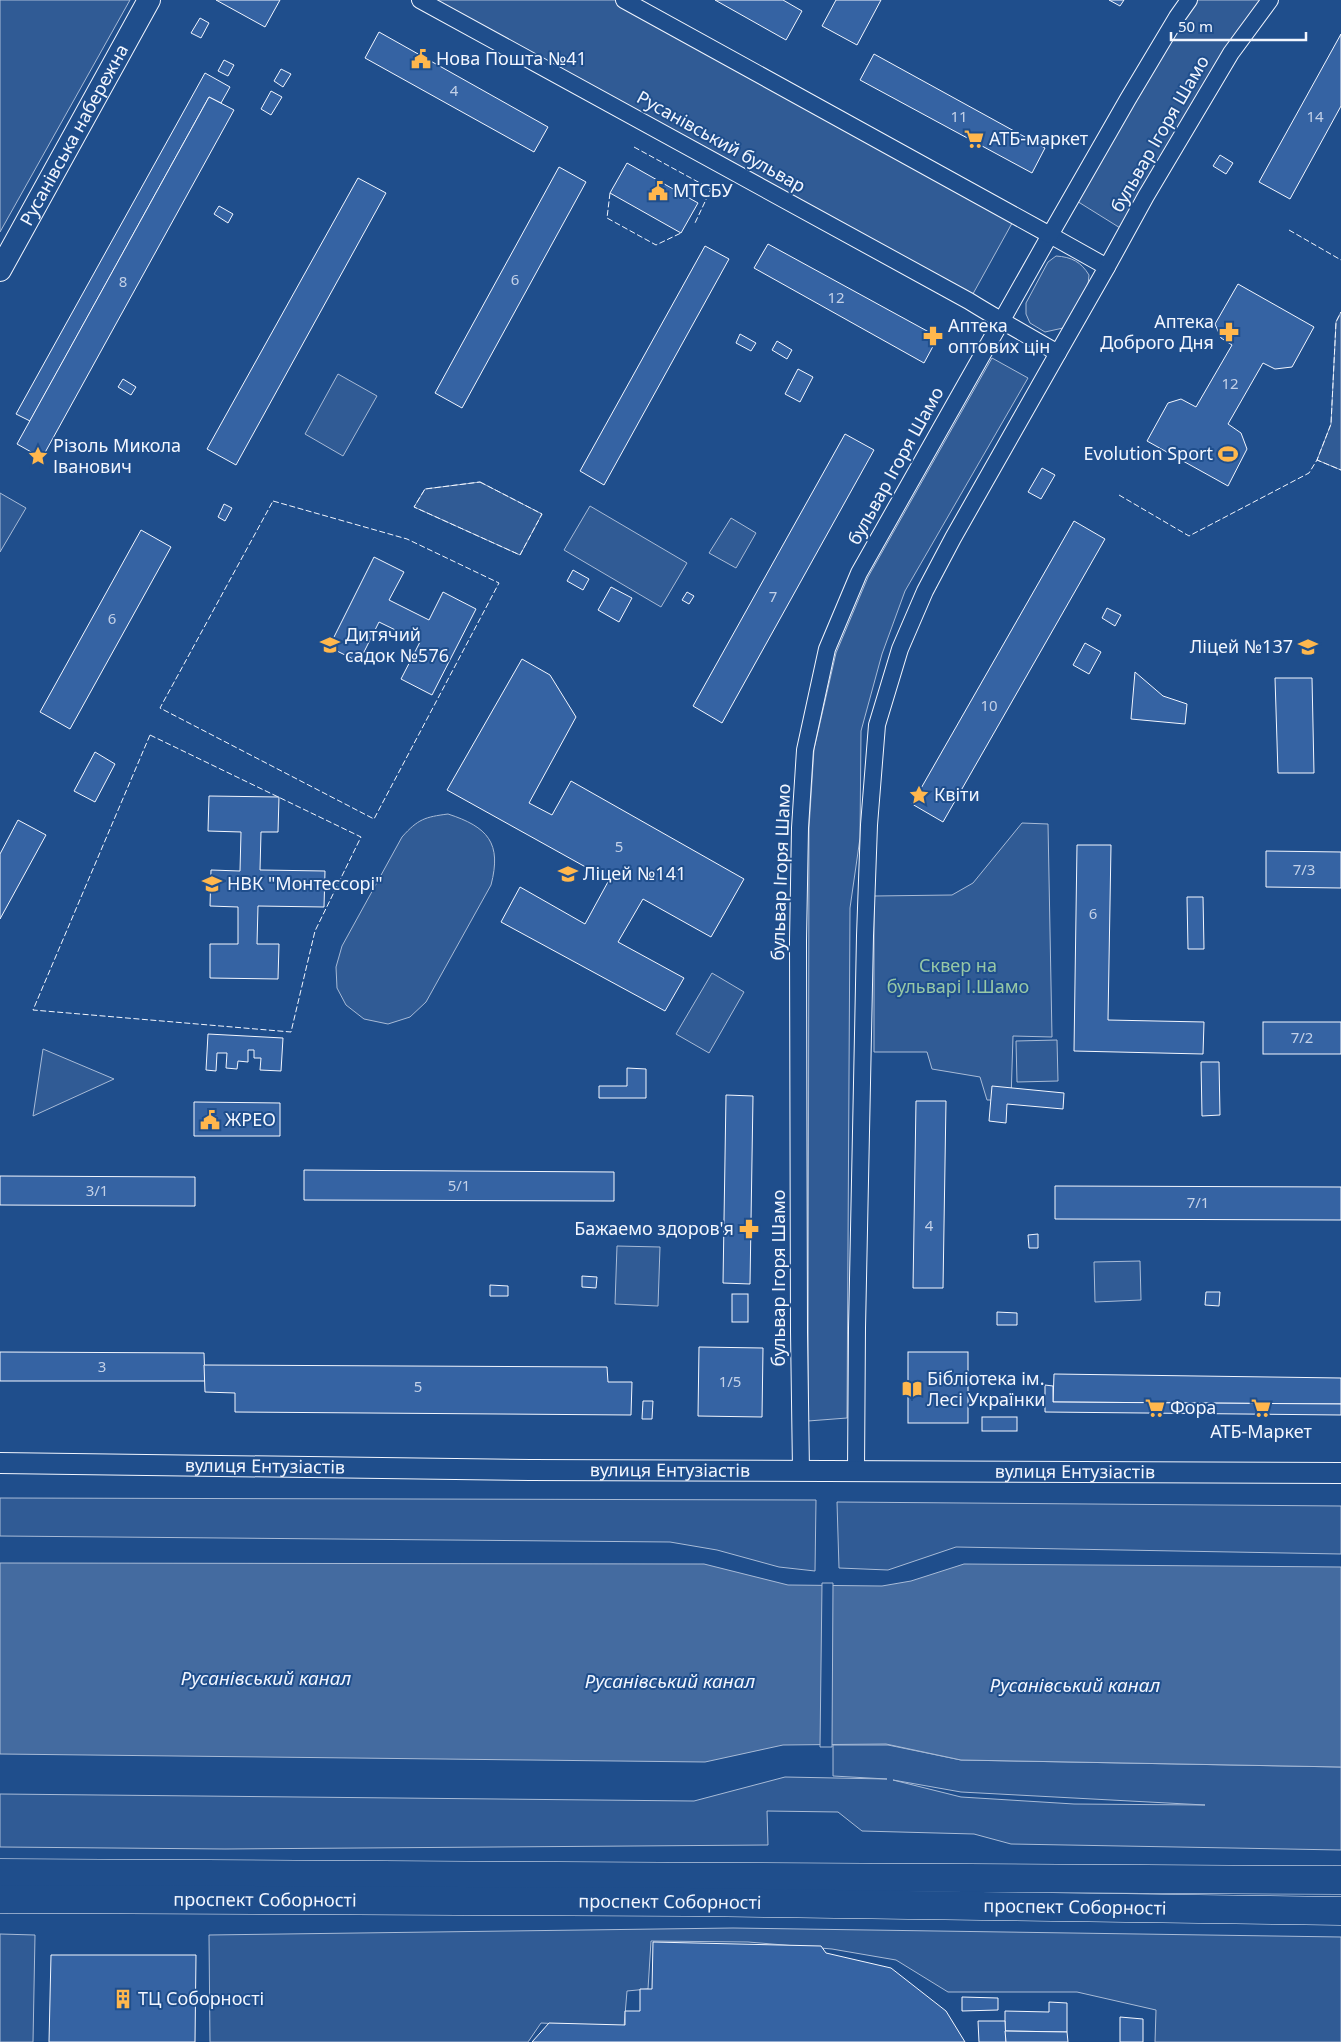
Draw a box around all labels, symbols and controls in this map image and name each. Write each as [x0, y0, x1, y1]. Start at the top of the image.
scale bar [1171, 10, 1306, 42]
text: 50 m [1178, 16, 1213, 36]
street label: Русанівська набережна [14, 40, 133, 230]
place label: Нова Пошта №41 [436, 46, 587, 70]
public building icon: Нова Пошта №41 [410, 48, 432, 70]
street label: бульвар Ігоря Шамо [1104, 51, 1214, 216]
house number: 4 [450, 80, 459, 100]
street label: Русанівський бульвар [633, 85, 810, 198]
house number: 11 [950, 106, 968, 126]
house number: 14 [1306, 106, 1324, 126]
place label: АТБ-маркет [989, 126, 1089, 150]
supermarket icon: АТБ-маркет [963, 128, 985, 150]
place label: МТСБУ [673, 178, 734, 202]
public building icon: МТСБУ [647, 180, 669, 202]
house number: 6 [511, 269, 519, 289]
house number: 8 [119, 271, 127, 291]
house number: 12 [827, 287, 845, 307]
place label: Аптека Доброго Дня [1100, 309, 1214, 354]
place label: Аптека оптових цін [948, 313, 1050, 358]
pharmacy icon: Аптека Доброго Дня [1218, 321, 1240, 343]
pharmacy icon: Аптека оптових цін [922, 325, 944, 347]
house number: 12 [1221, 373, 1239, 393]
street label: бульвар Ігоря Шамо [842, 382, 949, 549]
place label: Різоль Микола Іванович [53, 433, 181, 478]
place label: Evolution Sport [1084, 441, 1213, 465]
sports icon: Evolution Sport [1217, 443, 1239, 465]
place icon: Різоль Микола Іванович [27, 445, 49, 467]
house number: 7 [769, 586, 777, 606]
house number: 6 [108, 608, 116, 628]
place label: Дитячий садок №576 [345, 622, 449, 667]
school or university icon: Дитячий садок №576 [319, 634, 341, 656]
place label: Ліцей №137 [1190, 634, 1293, 658]
school or university icon: Ліцей №137 [1297, 636, 1319, 658]
house number: 10 [980, 695, 998, 715]
place label: Квіти [934, 782, 980, 806]
street label: бульвар Ігоря Шамо [765, 783, 795, 961]
place icon: Квіти [908, 784, 930, 806]
house number: 5 [615, 836, 623, 856]
house number: 7/3 [1293, 859, 1315, 879]
place label: Ліцей №141 [583, 861, 686, 885]
school or university icon: Ліцей №141 [557, 863, 579, 885]
place label: НВК "Монтессорі" [227, 871, 383, 895]
school or university icon: НВК "Монтессорі" [201, 873, 223, 895]
house number: 6 [1089, 903, 1097, 923]
park label: Сквер на бульварі І.Шамо [887, 953, 1029, 998]
house number: 7/2 [1291, 1027, 1313, 1047]
place label: ЖРЕО [225, 1107, 276, 1131]
public building icon: ЖРЕО [199, 1109, 221, 1131]
house number: 5/1 [448, 1175, 470, 1195]
house number: 3/1 [86, 1180, 108, 1200]
street label: бульвар Ігоря Шамо [766, 1189, 790, 1367]
house number: 7/1 [1187, 1192, 1209, 1212]
house number: 4 [925, 1215, 934, 1235]
place label: Бажаемо здоров'я [574, 1216, 734, 1240]
pharmacy icon: Бажаемо здоров'я [738, 1218, 760, 1240]
house number: 3 [98, 1356, 106, 1376]
place label: Бібліотека ім. Лесі Українки [927, 1366, 1046, 1411]
house number: 1/5 [719, 1371, 741, 1391]
house number: 5 [414, 1376, 422, 1396]
library icon: Бібліотека ім. Лесі Українки [901, 1378, 923, 1400]
place label: Фора [1170, 1395, 1216, 1419]
supermarket icon: Фора [1144, 1397, 1166, 1419]
supermarket icon: АТБ-Маркет [1250, 1397, 1272, 1419]
place label: АТБ-Маркет [1210, 1419, 1312, 1443]
street label: вулиця Ентузіастів [185, 1452, 345, 1479]
street label: вулиця Ентузіастів [590, 1457, 750, 1482]
street label: вулиця Ентузіастів [995, 1459, 1155, 1483]
water label: Русанівський канал [181, 1665, 351, 1691]
water label: Русанівський канал [585, 1668, 755, 1694]
water label: Русанівський канал [990, 1672, 1160, 1698]
street label: проспект Соборності [173, 1887, 357, 1912]
street label: проспект Соборності [578, 1889, 762, 1914]
street label: проспект Соборності [983, 1893, 1167, 1920]
place label: ТЦ Соборності [138, 1986, 264, 2010]
building icon: ТЦ Соборності [112, 1988, 134, 2010]

